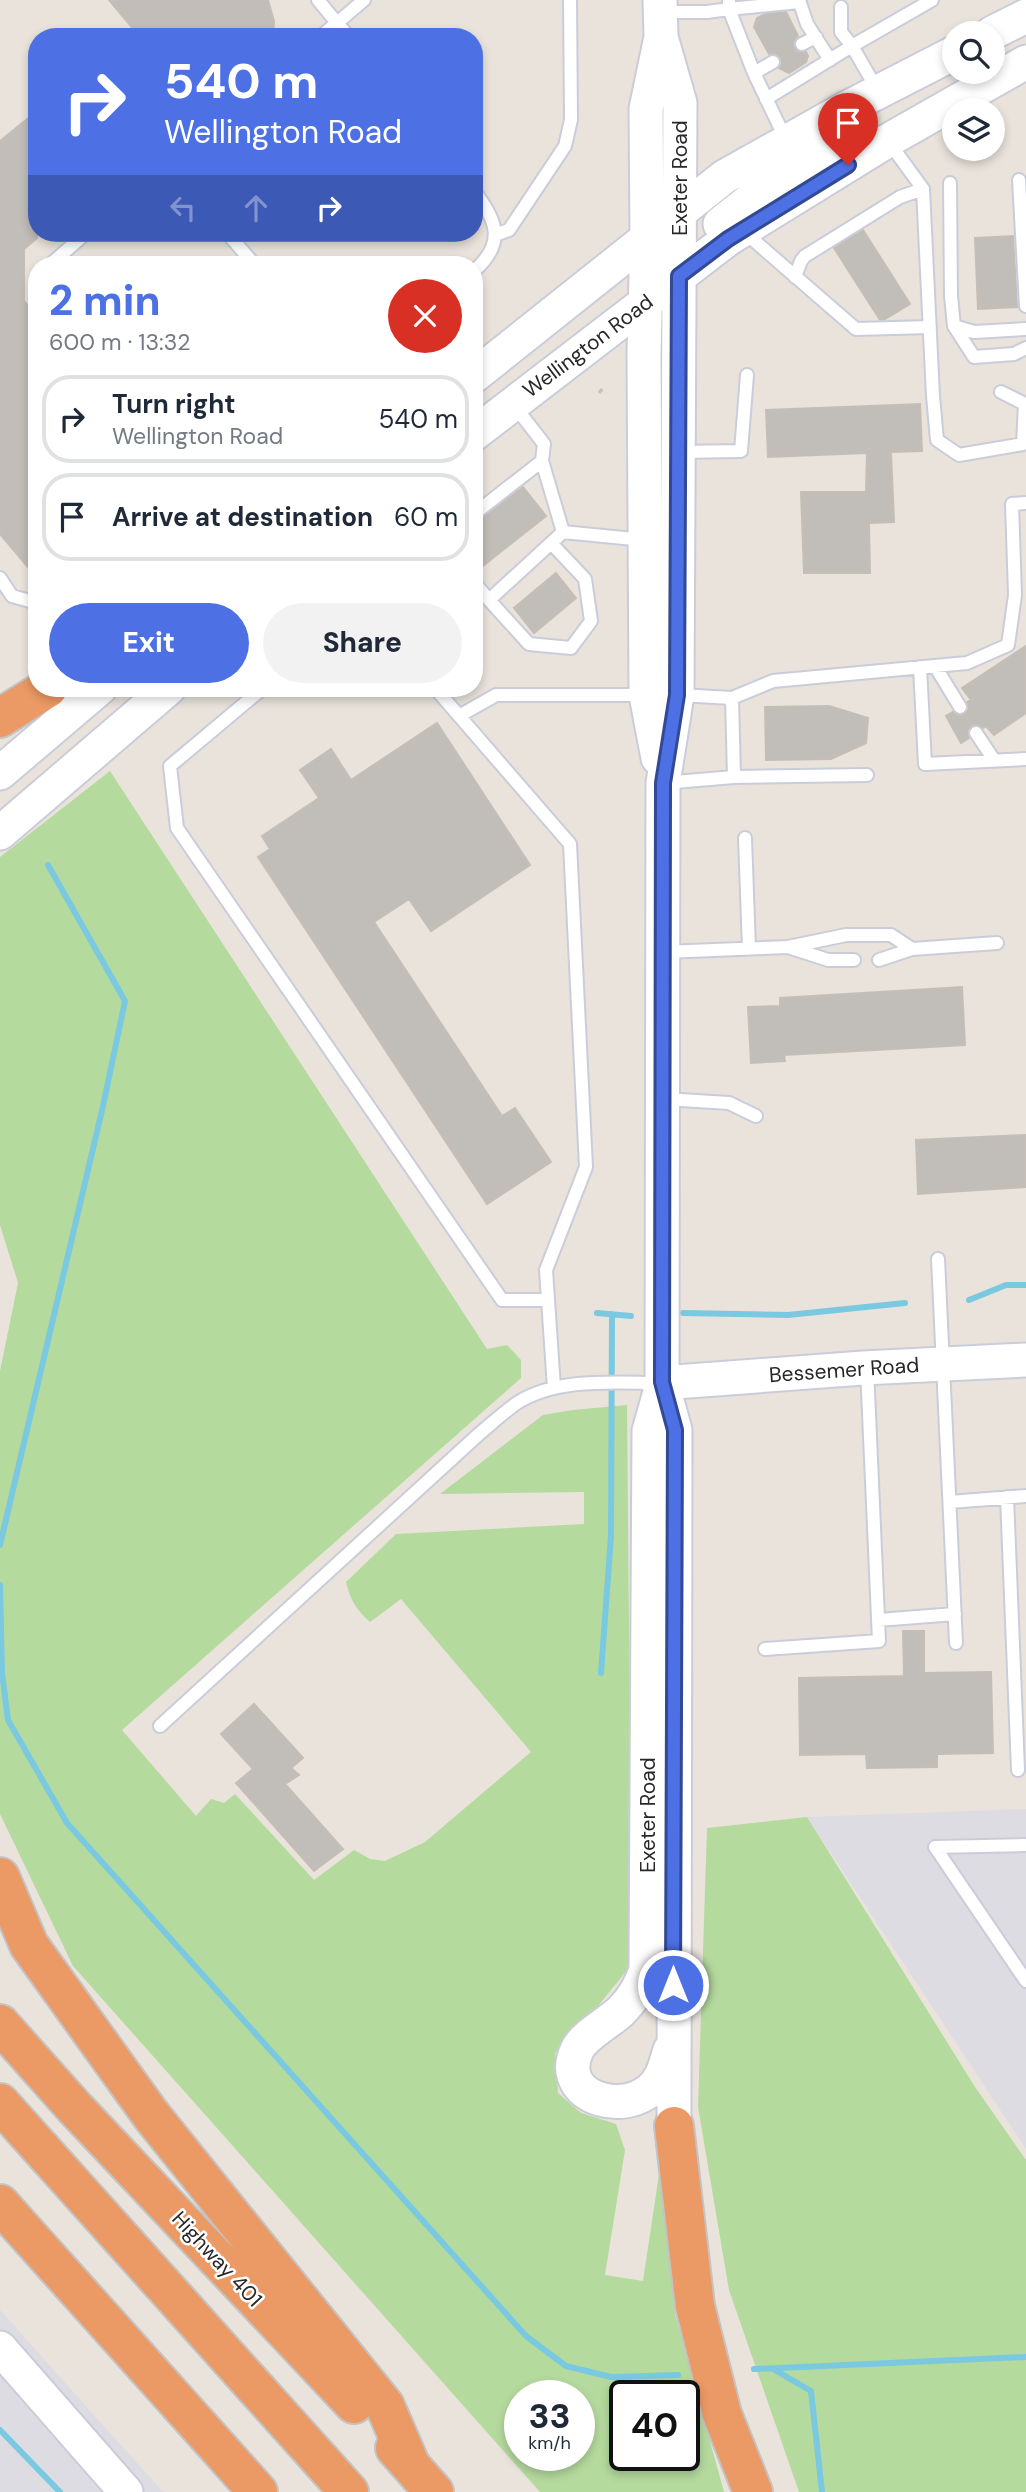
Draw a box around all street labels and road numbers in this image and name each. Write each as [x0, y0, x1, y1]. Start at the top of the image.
street label: Exeter Road [666, 120, 694, 236]
street label: Wellington Road [517, 288, 659, 404]
street label: Bessemer Road [768, 1351, 920, 1389]
street label: Exeter Road [634, 1757, 662, 1873]
street label: Highway 401 [166, 2205, 268, 2313]

